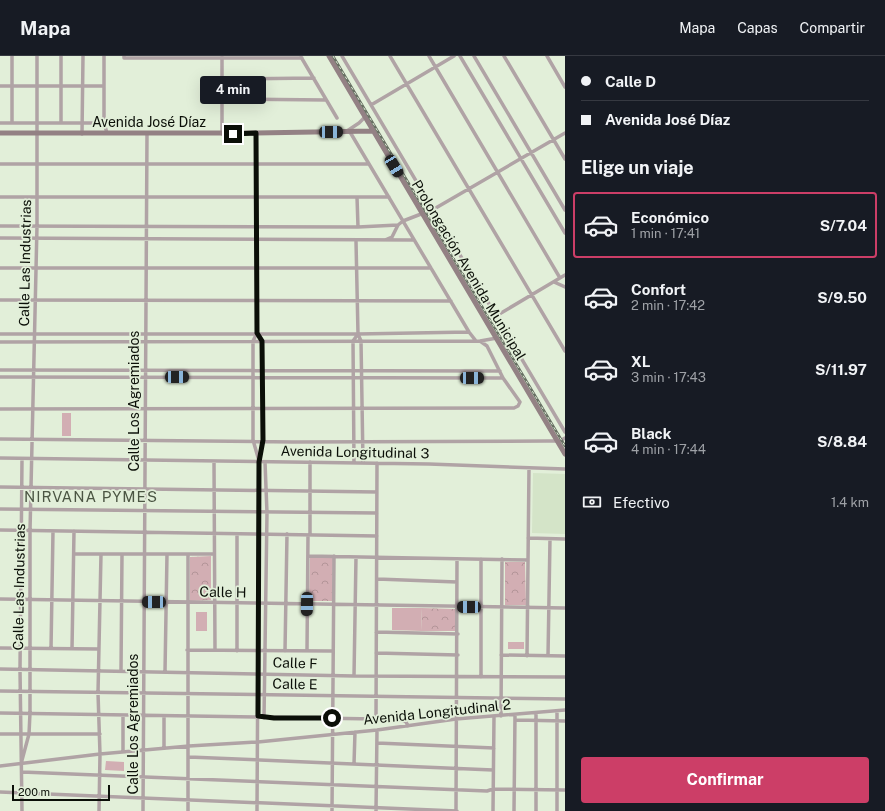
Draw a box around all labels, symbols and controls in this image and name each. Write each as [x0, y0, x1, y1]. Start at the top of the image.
text: Mapa [20, 17, 70, 39]
text: Mapa [679, 20, 715, 36]
text: Capas [737, 20, 778, 36]
text: Compartir [800, 20, 865, 36]
text: Calle D [605, 73, 656, 90]
callout: 4 min [200, 76, 266, 104]
text: 4 min [216, 82, 250, 97]
text: Avenida José Díaz [605, 111, 730, 128]
street label: Avenida José Díaz [92, 114, 206, 130]
route end [224, 125, 242, 143]
car [319, 126, 343, 138]
car [383, 153, 405, 179]
text: Elige un viaje [581, 157, 694, 178]
street label: Prolongación Avenida Municipal [409, 177, 529, 363]
street label: Calle Las Industrias [16, 199, 34, 327]
icon: car [583, 207, 619, 243]
text: Económico [631, 209, 709, 226]
text: S/7.04 [820, 217, 867, 234]
text: 1 min · 17:41 [631, 226, 700, 241]
icon: car [583, 279, 619, 315]
text: Confort [631, 281, 686, 298]
text: S/9.50 [817, 289, 867, 306]
text: 2 min · 17:42 [631, 298, 705, 313]
street label: Calle Los Agremiados [126, 331, 142, 471]
icon: car [583, 351, 619, 387]
text: XL [631, 353, 650, 370]
text: S/11.97 [815, 361, 867, 378]
text: 3 min · 17:43 [631, 370, 706, 385]
car [165, 371, 189, 383]
car [460, 372, 484, 384]
icon: car [583, 423, 619, 459]
text: Black [631, 425, 671, 442]
text: S/8.84 [817, 433, 867, 450]
text: 4 min · 17:44 [631, 442, 706, 457]
street label: Avenida Longitudinal 3 [281, 443, 430, 461]
district label: NIRVANA PYMES [24, 488, 158, 505]
icon: cash [581, 491, 603, 513]
text: Efectivo [613, 494, 670, 511]
text: 1.4 km [831, 495, 869, 510]
street label: Calle Las Industrias [10, 523, 28, 651]
street label: Calle H [199, 584, 247, 600]
car [301, 592, 313, 616]
car [142, 596, 166, 608]
car [457, 601, 481, 613]
street label: Calle Los Agremiados [125, 654, 141, 794]
street label: Calle F [272, 654, 318, 672]
street label: Calle E [272, 676, 318, 692]
street label: Avenida Longitudinal 2 [362, 696, 512, 728]
route start [323, 709, 341, 727]
button: Confirmar [581, 757, 869, 803]
scale bar [12, 783, 110, 802]
text: 200 m [18, 786, 50, 798]

